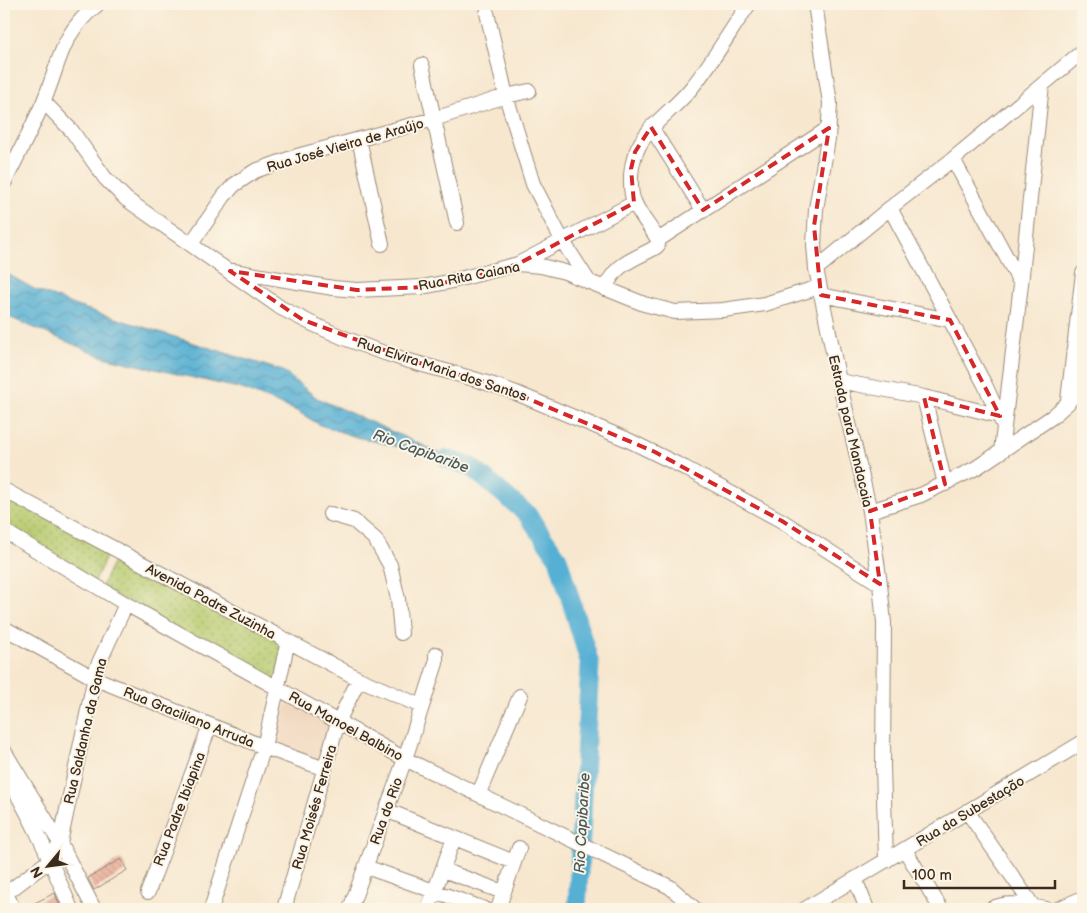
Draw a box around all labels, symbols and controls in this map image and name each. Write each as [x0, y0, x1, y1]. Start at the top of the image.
street label: Rua José Vieira de Araújo [265, 115, 426, 176]
street label: Rua Rita Caiana [417, 258, 521, 295]
street label: Rua Elvira Maria dos Santos [355, 334, 529, 405]
street label: Estrada para Mandacaia [825, 353, 876, 509]
water label: Rio Capibaribe [370, 425, 472, 478]
street label: Avenida Padre Zuzinha [143, 560, 279, 643]
street label: Rua Saldanha da Gama [60, 656, 111, 806]
street label: Rua Graciliano Arruda [121, 683, 257, 752]
street label: Rua Manoel Balbino [286, 688, 406, 765]
street label: Rua Moisés Ferreira [289, 743, 340, 872]
street label: Rua Padre Ibiapina [150, 750, 209, 869]
water label: Rio Capibaribe [570, 772, 595, 874]
street label: Rua da Subestação [913, 772, 1028, 851]
street label: Rua do Rio [366, 775, 407, 847]
north arrow [22, 840, 72, 890]
scale bar [904, 858, 1056, 890]
text: N [27, 863, 47, 881]
text: 100 m [912, 866, 952, 885]

